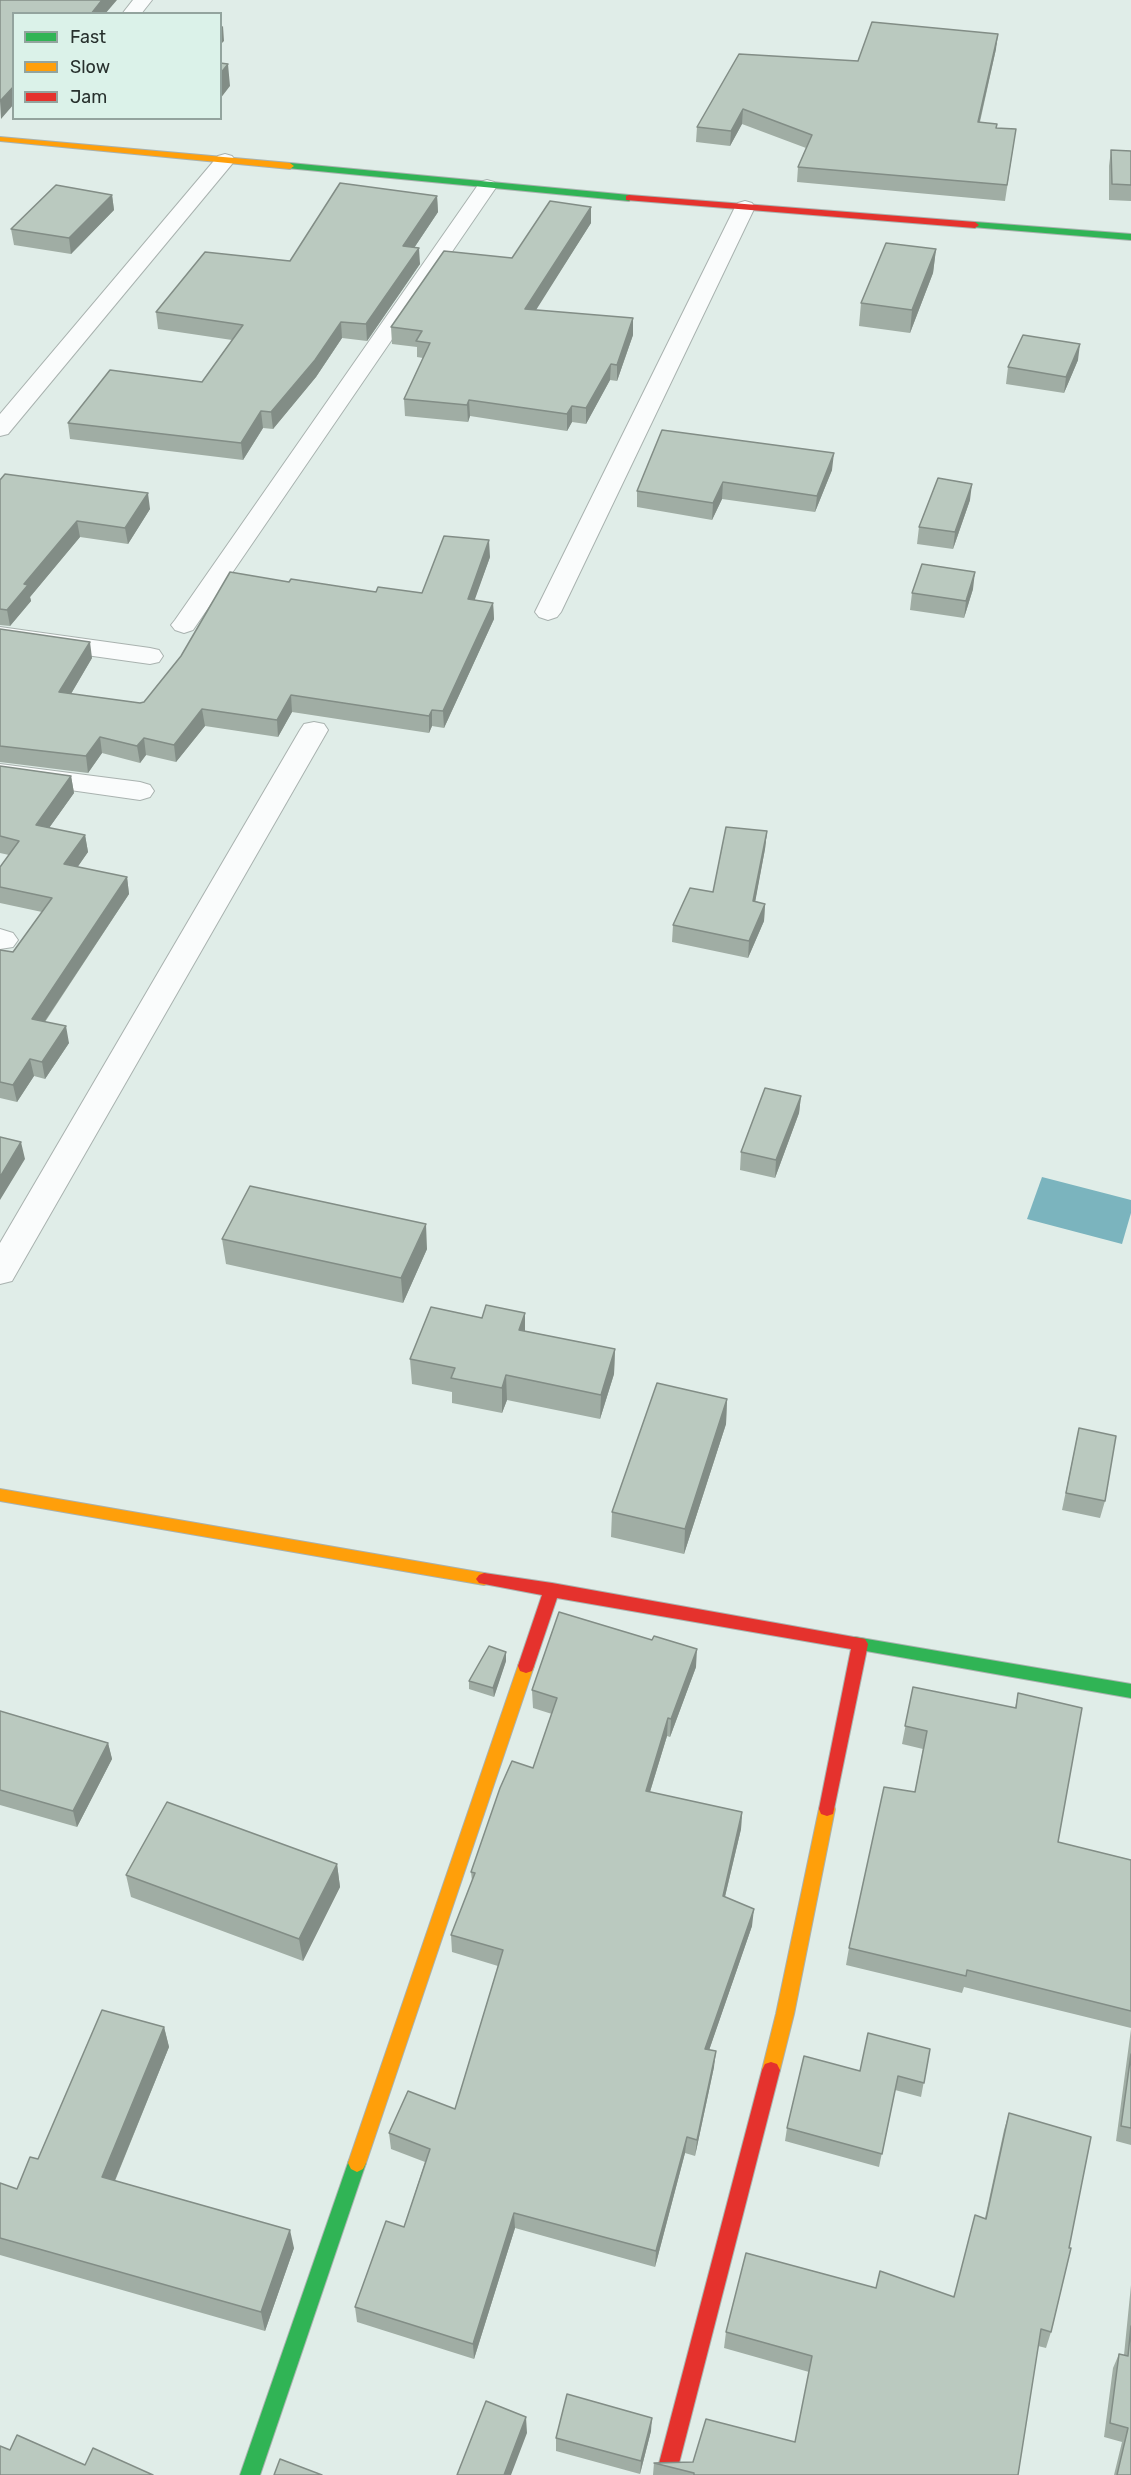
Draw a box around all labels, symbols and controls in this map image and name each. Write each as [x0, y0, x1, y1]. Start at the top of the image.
legend [12, 12, 222, 120]
text: Fast [70, 26, 106, 48]
text: Slow [70, 56, 110, 78]
text: Jam [70, 86, 107, 108]

